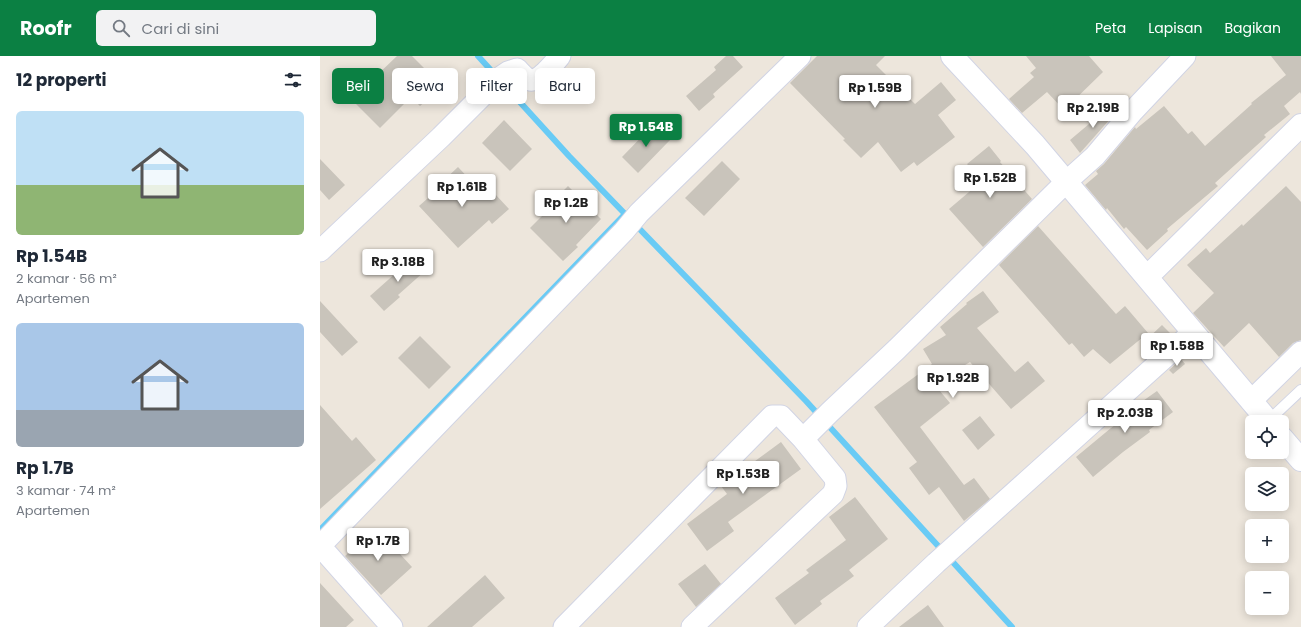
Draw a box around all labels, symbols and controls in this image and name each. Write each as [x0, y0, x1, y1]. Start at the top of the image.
search box [96, 10, 376, 46]
text: Roofr [20, 15, 72, 42]
icon: search [110, 17, 132, 39]
text: Cari di sini [142, 18, 219, 39]
text: Peta [1095, 18, 1126, 38]
text: Lapisan [1148, 18, 1202, 38]
text: Bagikan [1224, 18, 1281, 38]
text: 12 properti [16, 68, 107, 92]
chip: Beli [332, 68, 384, 104]
chip: Sewa [392, 68, 458, 104]
chip: Filter [466, 68, 527, 104]
chip: Baru [535, 68, 595, 104]
icon: filters [282, 69, 304, 91]
pin: Rp 1.59B [834, 75, 916, 109]
text: Rp 1.59B [848, 78, 902, 97]
pin: Rp 2.19B [1052, 95, 1134, 129]
text: Rp 2.19B [1067, 98, 1119, 117]
pin: Rp 1.54B [605, 114, 687, 148]
text: Rp 1.54B [619, 117, 673, 136]
icon: home [124, 137, 196, 209]
pin: Rp 1.52B [949, 165, 1031, 199]
text: Rp 1.52B [963, 168, 1017, 187]
pin: Rp 1.61B [421, 174, 503, 208]
text: Rp 1.61B [437, 177, 487, 196]
pin: Rp 1.2B [529, 190, 603, 224]
text: Rp 1.2B [544, 193, 588, 212]
text: Rp 1.54B [16, 244, 87, 268]
pin: Rp 3.18B [357, 249, 439, 283]
text: Rp 3.18B [371, 252, 425, 271]
text: 2 kamar · 56 m² [16, 269, 117, 288]
text: Apartemen [16, 289, 90, 308]
pin: Rp 1.58B [1136, 333, 1218, 367]
text: Rp 1.58B [1150, 336, 1204, 355]
icon: home [124, 349, 196, 421]
pin: Rp 1.92B [912, 365, 994, 399]
text: Rp 1.92B [927, 368, 979, 387]
pin: Rp 2.03B [1084, 400, 1166, 434]
text: Rp 2.03B [1097, 403, 1153, 422]
map controls [1245, 415, 1289, 615]
button: locate [1245, 415, 1289, 459]
text: Rp 1.7B [16, 456, 74, 480]
pin: Rp 1.53B [702, 461, 784, 495]
text: Rp 1.53B [716, 464, 770, 483]
button: layers [1245, 467, 1289, 511]
text: 3 kamar · 74 m² [16, 481, 116, 500]
text: Apartemen [16, 501, 90, 520]
button: + [1245, 519, 1289, 563]
pin: Rp 1.7B [341, 528, 415, 562]
text: Rp 1.7B [356, 531, 400, 550]
button: − [1245, 571, 1289, 615]

